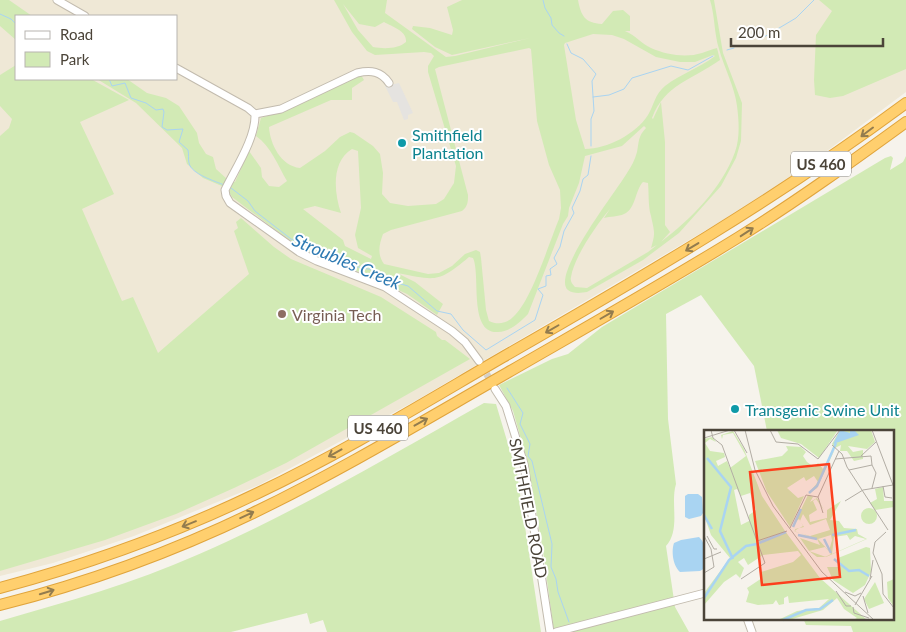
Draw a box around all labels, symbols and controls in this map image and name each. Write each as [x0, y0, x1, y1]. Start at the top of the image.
legend [15, 15, 178, 80]
scale bar [731, 15, 884, 47]
text: 200 m [738, 23, 780, 41]
text: Road [60, 25, 93, 43]
text: Park [60, 50, 90, 68]
place label: Smithfield Plantation [412, 125, 484, 162]
one-way arrow [860, 127, 874, 137]
marker: Smithfield Plantation [396, 137, 408, 149]
road number: US 460 [791, 152, 851, 176]
one-way arrow [739, 227, 753, 237]
water label: Stroubles Creek [289, 228, 405, 294]
one-way arrow [686, 242, 700, 252]
place label: Virginia Tech [292, 305, 381, 324]
marker: Virginia Tech [276, 308, 288, 320]
one-way arrow [599, 309, 613, 319]
one-way arrow [545, 324, 560, 334]
place label: Transgenic Swine Unit [745, 400, 900, 419]
marker: Transgenic Swine Unit [729, 403, 741, 415]
road number: US 460 [348, 416, 408, 440]
one-way arrow [413, 417, 427, 427]
inset map [704, 430, 894, 620]
street label: SMITHFIELD ROAD [506, 436, 552, 580]
one-way arrow [328, 448, 343, 458]
one-way arrow [240, 510, 255, 520]
one-way arrow [182, 520, 197, 529]
one-way arrow [39, 587, 55, 597]

